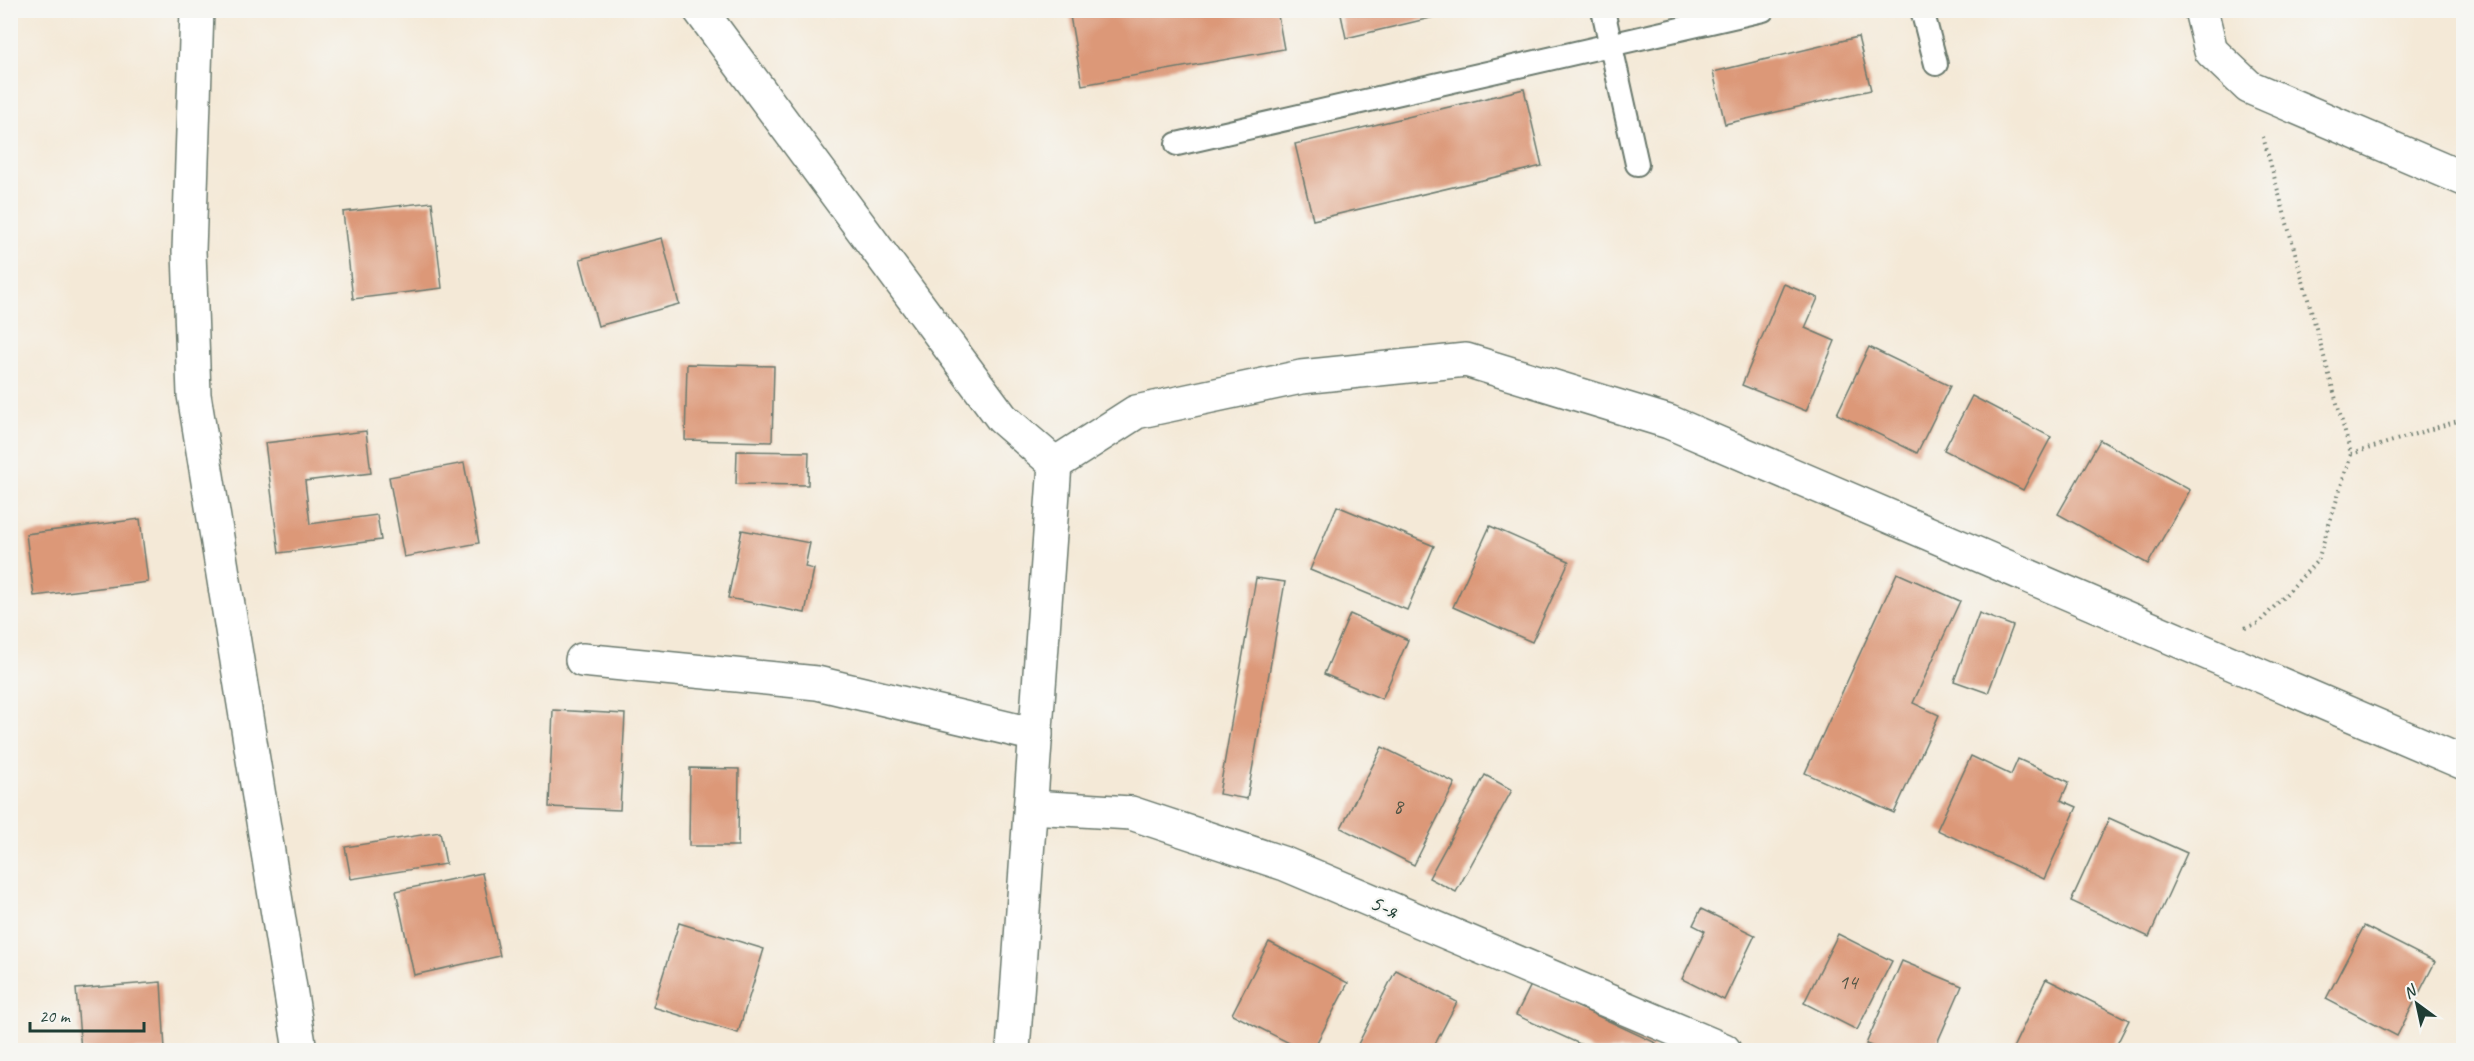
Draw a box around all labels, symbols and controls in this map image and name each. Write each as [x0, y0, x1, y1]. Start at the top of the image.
house number: 8 [1393, 793, 1405, 819]
street label: 5-я [1366, 887, 1404, 926]
house number: 14 [1839, 969, 1860, 995]
north arrow [2387, 974, 2447, 1034]
text: N [2400, 979, 2422, 1003]
scale bar [30, 995, 144, 1033]
text: 20 m [39, 1005, 72, 1027]

